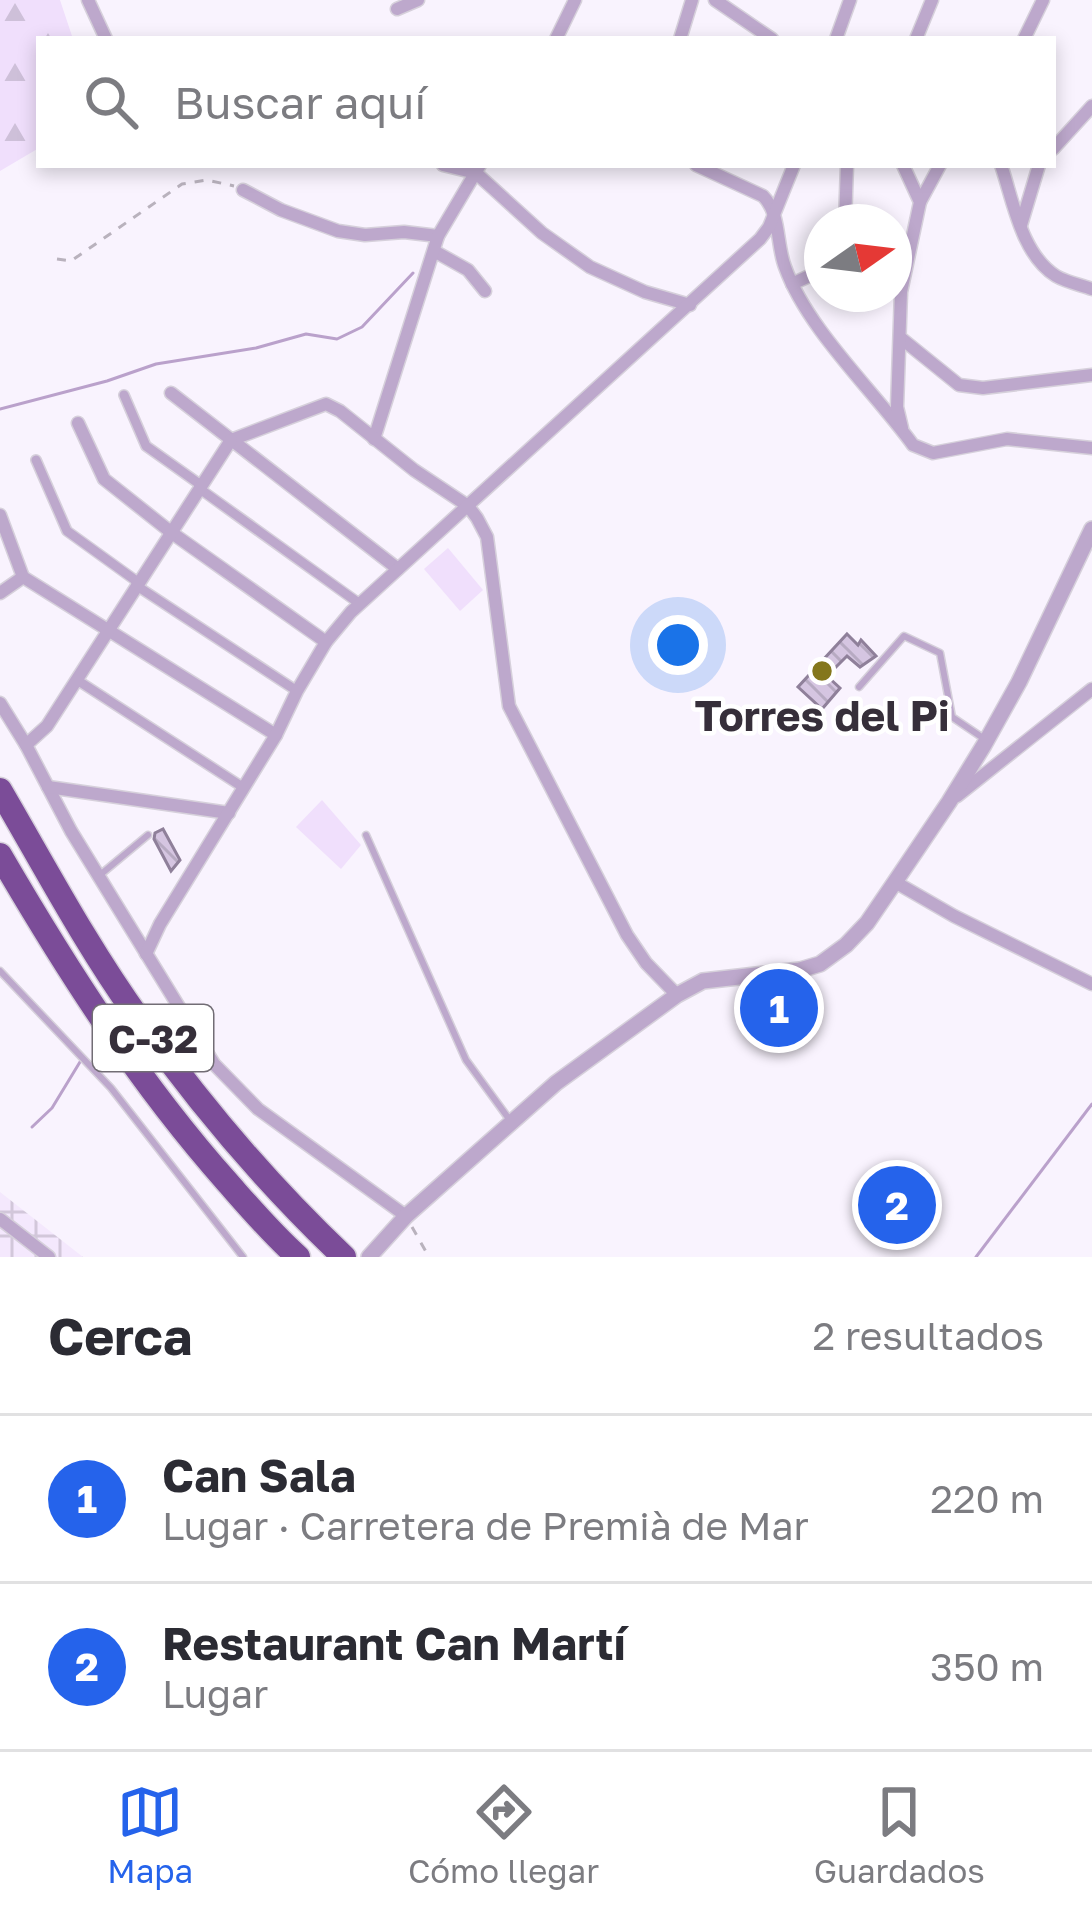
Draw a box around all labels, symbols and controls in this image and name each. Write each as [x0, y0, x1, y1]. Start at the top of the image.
search box [36, 36, 1056, 168]
icon: search [78, 69, 144, 135]
text: Buscar aquí [174, 75, 426, 129]
north arrow [804, 204, 912, 312]
your location [648, 615, 708, 675]
marker: Torres del Pi [809, 658, 835, 684]
place label: Torres del Pi [695, 690, 949, 740]
pin: 1 [740, 963, 818, 1053]
road number: C-32 [93, 1005, 213, 1071]
pin: 2 [858, 1160, 936, 1250]
text: Cerca [48, 1305, 192, 1366]
text: 2 resultados [813, 1312, 1044, 1359]
text: Can Sala [162, 1448, 356, 1502]
text: 1 [77, 1475, 97, 1522]
text: 220 m [930, 1475, 1044, 1522]
text: Lugar · Carretera de Premià de Mar [162, 1502, 809, 1549]
text: Restaurant Can Martí [162, 1616, 626, 1670]
text: 2 [75, 1643, 99, 1690]
text: 350 m [930, 1643, 1044, 1690]
text: Lugar [162, 1670, 268, 1717]
tab: Mapa [107, 1779, 193, 1890]
tab: Cómo llegar [408, 1779, 599, 1890]
tab: Guardados [814, 1779, 985, 1890]

